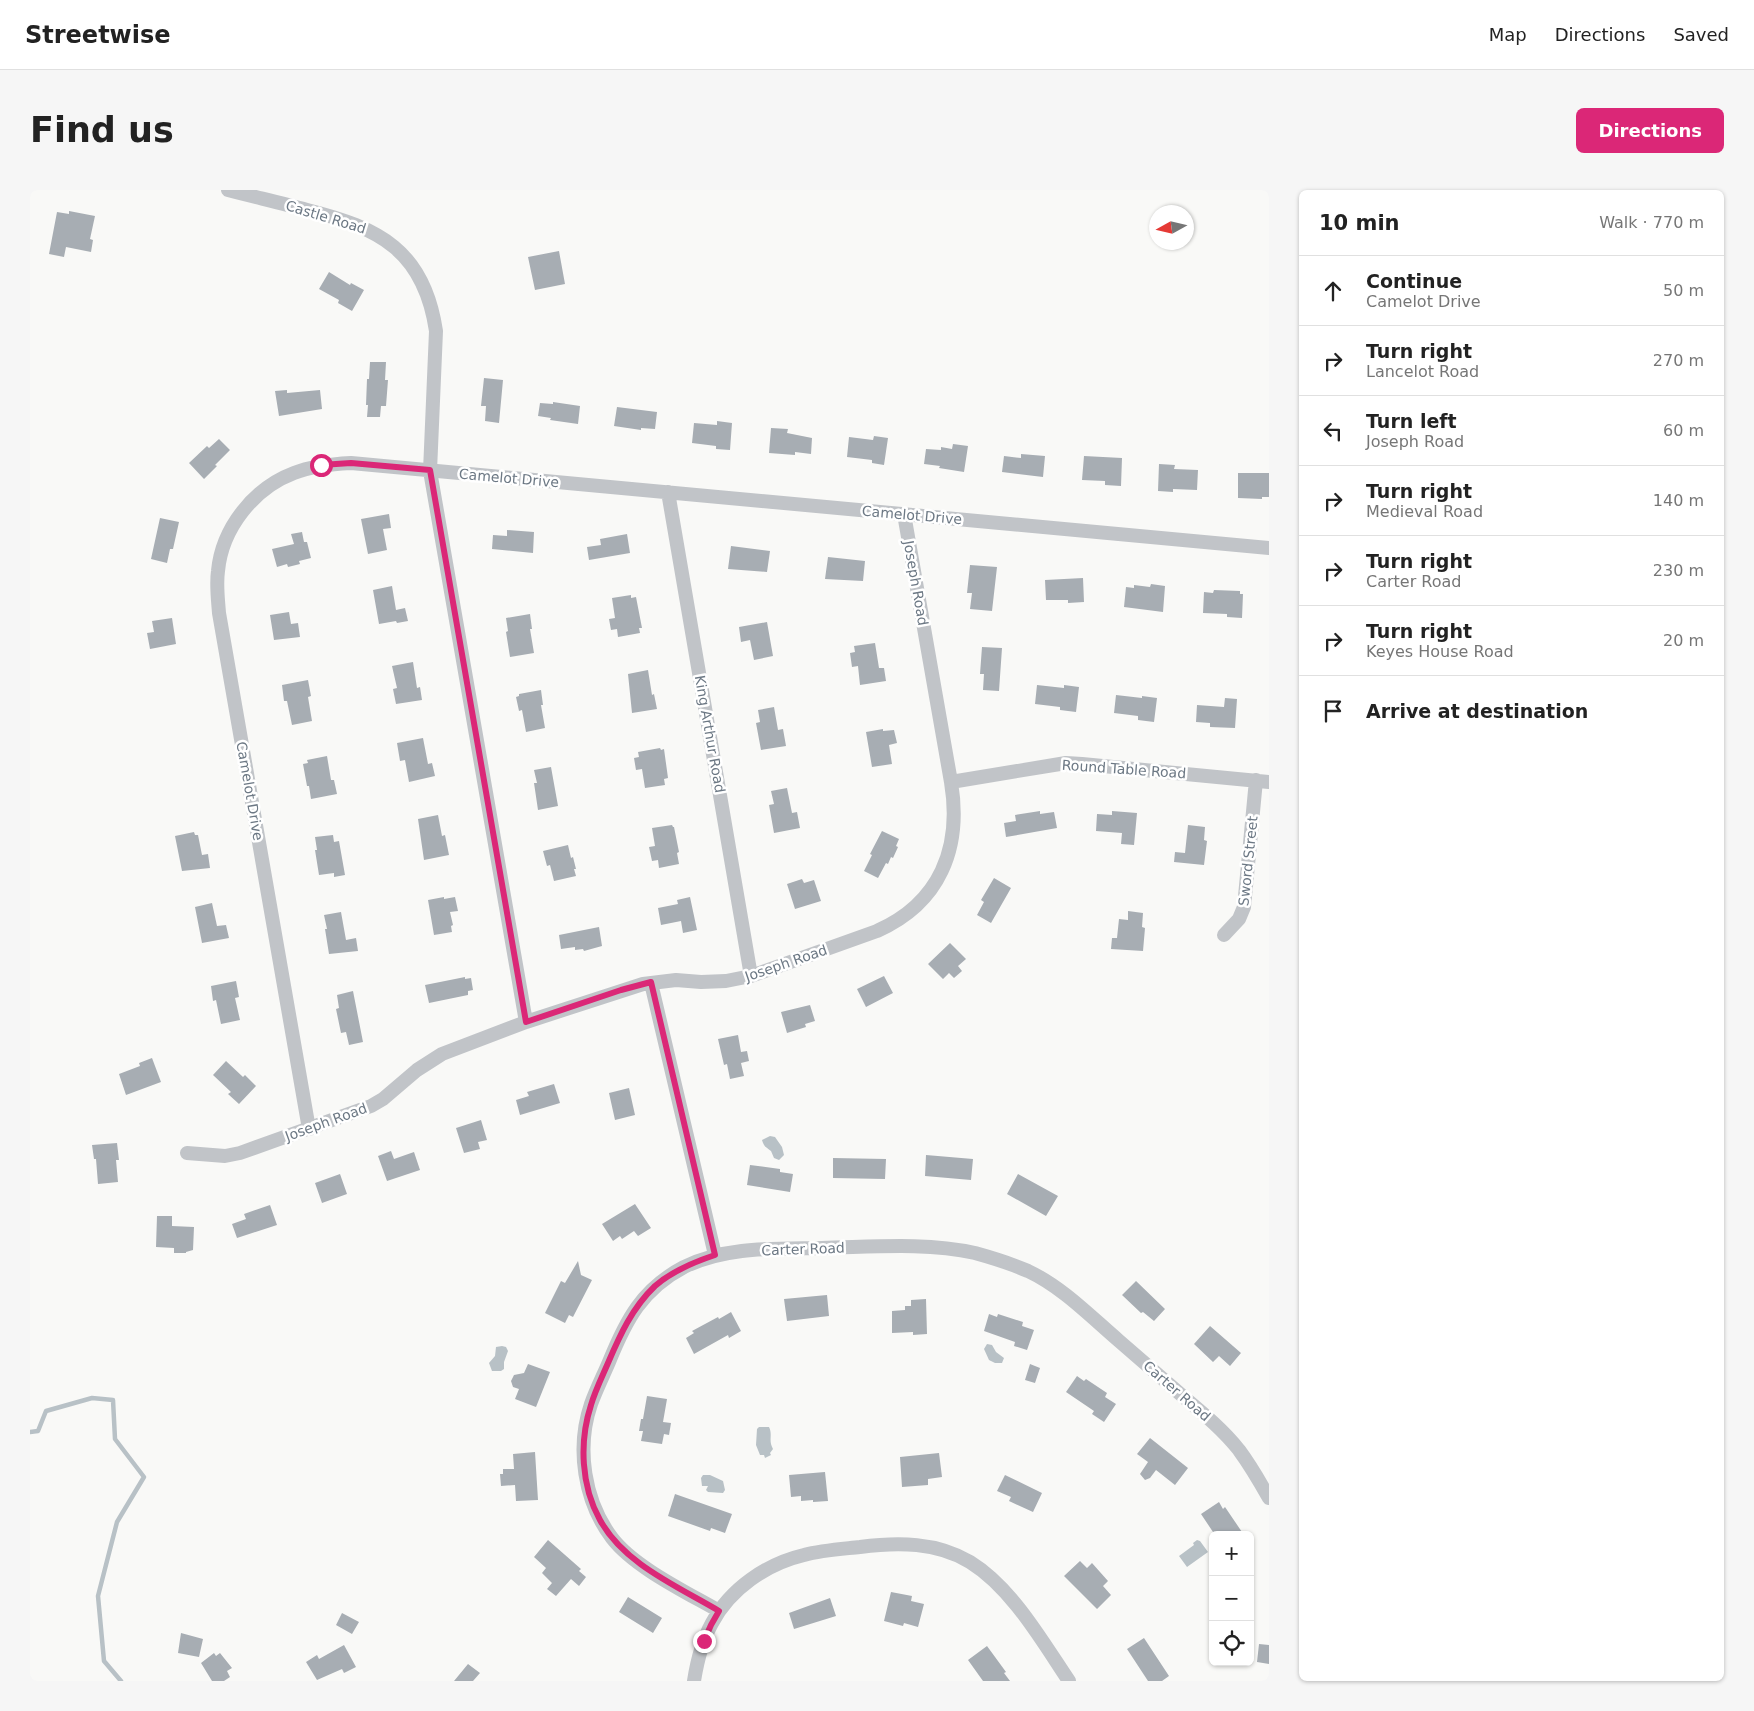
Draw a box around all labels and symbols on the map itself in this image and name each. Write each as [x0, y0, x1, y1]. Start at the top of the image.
street label: Castle Road [284, 197, 368, 237]
north arrow [1149, 205, 1194, 250]
route start [310, 454, 333, 477]
street label: Camelot Drive [458, 466, 560, 490]
street label: Camelot Drive [861, 503, 963, 527]
street label: Joseph Road [900, 538, 931, 627]
street label: King Arthur Road [692, 674, 728, 794]
street label: Camelot Drive [233, 740, 267, 842]
street label: Round Table Road [1061, 757, 1187, 781]
street label: Sword Street [1235, 815, 1261, 907]
street label: Joseph Road [742, 941, 829, 985]
street label: Joseph Road [282, 1100, 369, 1145]
street label: Carter Road [761, 1240, 845, 1258]
street label: Carter Road [1140, 1358, 1214, 1424]
route end [693, 1630, 716, 1653]

